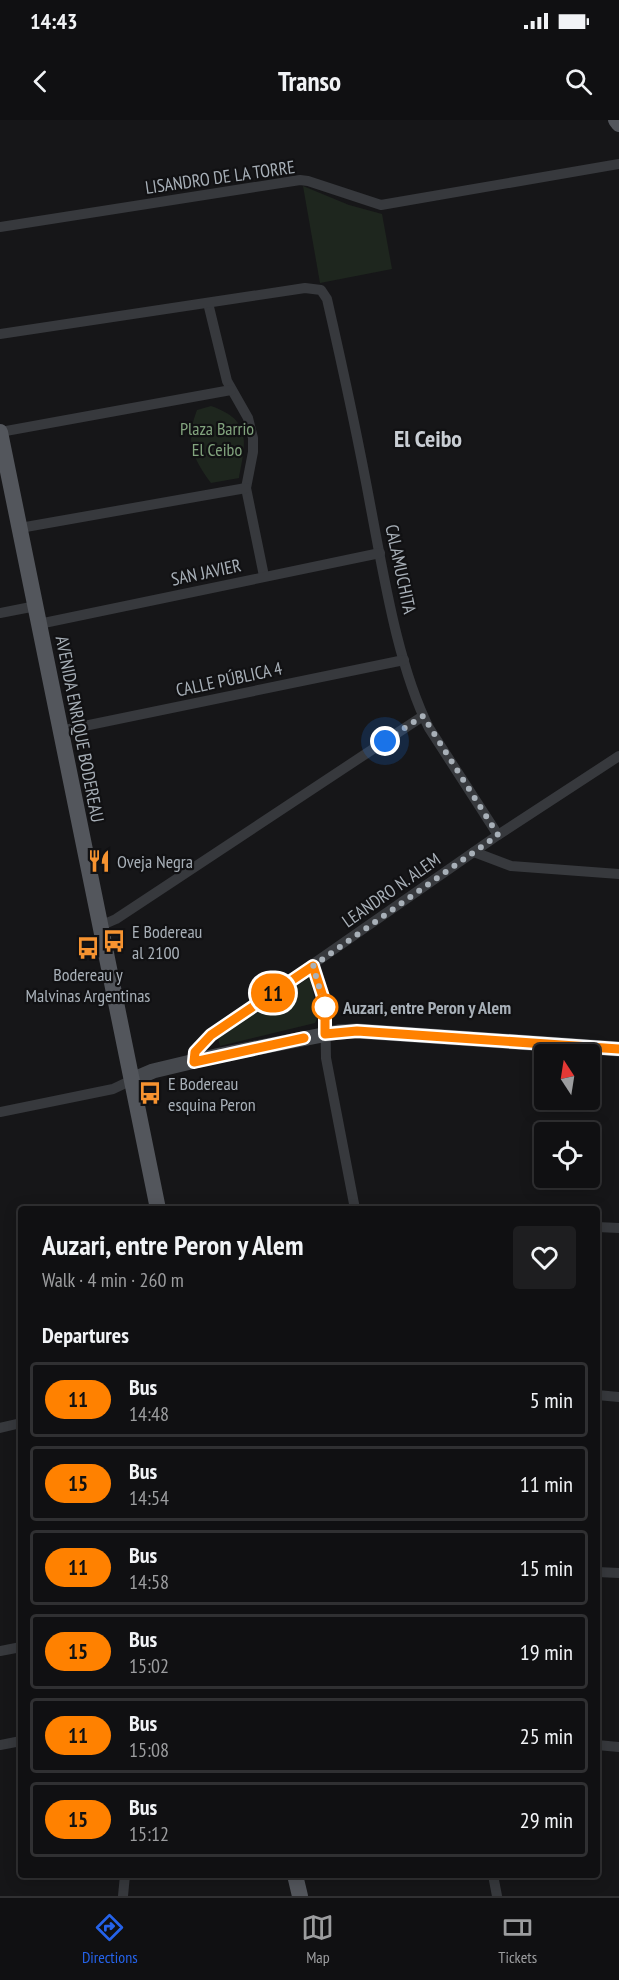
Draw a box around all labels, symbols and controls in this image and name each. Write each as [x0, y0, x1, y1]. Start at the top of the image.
text: 14:43 [30, 7, 78, 35]
text: Transo [278, 64, 341, 98]
icon: back [24, 65, 57, 98]
icon: search [562, 65, 595, 98]
street label: LISANDRO DE LA TORRE [144, 155, 296, 199]
park label: Plaza Barrio El Ceibo [180, 417, 254, 461]
district label: El Ceibo [394, 423, 462, 454]
street label: CALAMUCHITA [380, 522, 422, 616]
street label: SAN JAVIER [169, 553, 243, 591]
street label: AVENIDA ENRIQUE BODEREAU [51, 634, 109, 824]
street label: CALLE PÚBLICA 4 [174, 657, 284, 701]
your location [370, 726, 400, 756]
restaurant icon: Oveja Negra [86, 848, 112, 874]
street label: LEANDRO N. ALEM [337, 848, 445, 932]
place label: Oveja Negra [117, 850, 193, 873]
place label: E Bodereau al 2100 [132, 920, 202, 964]
bus stop icon: E Bodereau al 2100 [101, 928, 127, 954]
bus stop icon: Bodereau y Malvinas Argentinas [75, 935, 101, 961]
place label: Bodereau y Malvinas Argentinas [26, 963, 150, 1007]
line badge: 11 [246, 974, 300, 1012]
text: 11 [263, 980, 283, 1007]
marker: Auzari, entre Peron y Alem [312, 994, 338, 1020]
place label: Auzari, entre Peron y Alem [342, 996, 511, 1019]
north arrow [534, 1044, 600, 1110]
map controls [534, 1044, 600, 1188]
place label: E Bodereau esquina Peron [168, 1072, 256, 1116]
bus stop icon: E Bodereau esquina Peron [137, 1080, 163, 1106]
button: locate [534, 1122, 600, 1188]
text: Auzari, entre Peron y Alem [42, 1226, 303, 1263]
button: heart [513, 1226, 576, 1289]
text: Walk · 4 min · 260 m [42, 1267, 184, 1293]
text: Departures [42, 1321, 129, 1349]
text: Bus [129, 1373, 157, 1401]
text: 11 [68, 1386, 88, 1413]
text: 5 min [530, 1386, 573, 1414]
text: 14:48 [129, 1401, 169, 1427]
text: Bus [129, 1457, 157, 1485]
text: 15 [68, 1470, 88, 1497]
text: 11 min [520, 1470, 573, 1498]
text: 14:54 [129, 1485, 169, 1511]
text: Bus [129, 1541, 157, 1569]
text: 11 [68, 1554, 88, 1581]
text: 15 min [520, 1554, 573, 1582]
text: 14:58 [129, 1569, 169, 1595]
text: Bus [129, 1625, 157, 1653]
text: 15 [68, 1638, 88, 1665]
text: 19 min [520, 1638, 573, 1666]
text: 15:02 [129, 1653, 169, 1679]
text: Bus [129, 1709, 157, 1737]
text: 11 [68, 1722, 88, 1749]
text: 25 min [520, 1722, 573, 1750]
text: 15:08 [129, 1737, 169, 1763]
text: Bus [129, 1793, 157, 1821]
text: 15 [68, 1806, 88, 1833]
text: 29 min [520, 1806, 573, 1834]
text: 15:12 [129, 1821, 169, 1847]
tab: Directions [82, 1911, 138, 1967]
tab: Map [301, 1911, 334, 1967]
tab: Tickets [498, 1911, 537, 1967]

